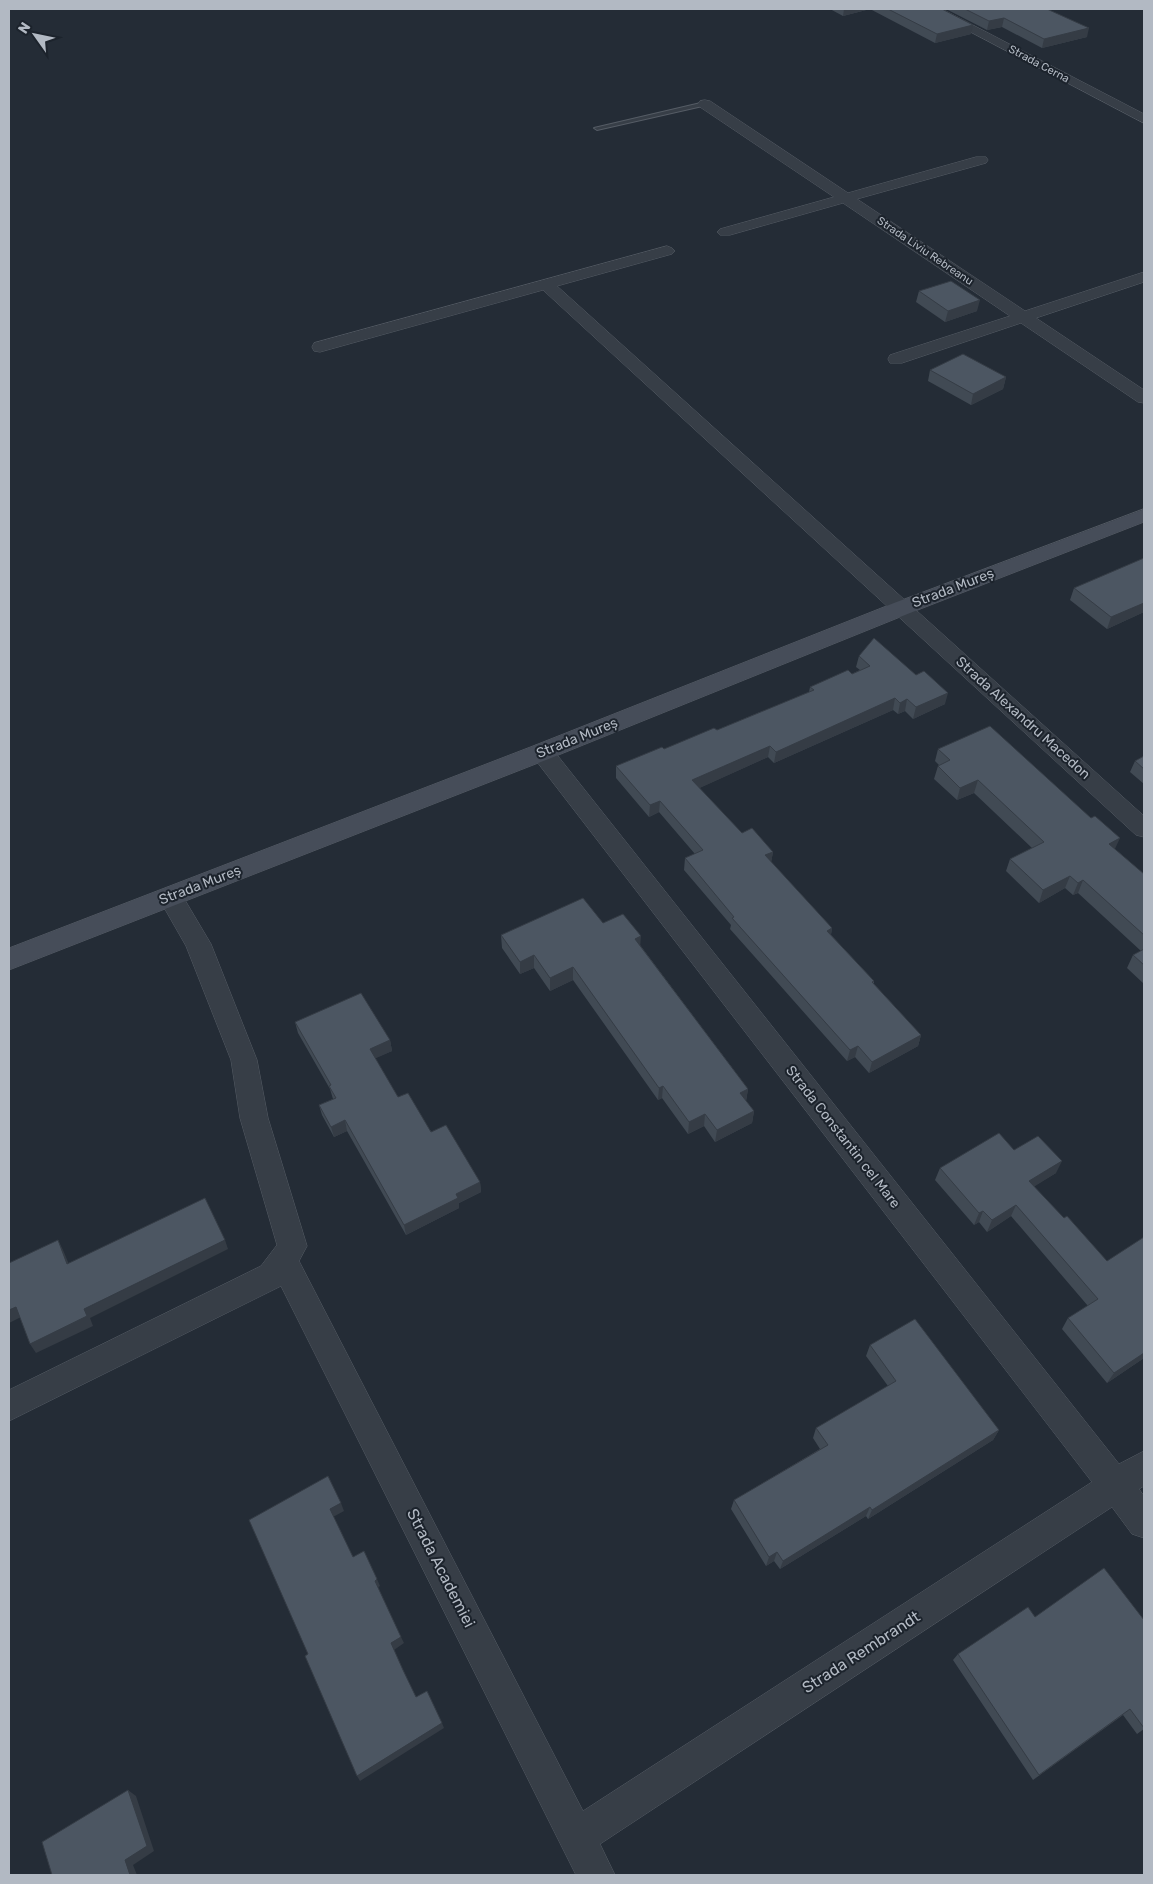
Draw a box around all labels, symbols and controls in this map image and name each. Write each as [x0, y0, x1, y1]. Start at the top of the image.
north arrow [10, 10, 60, 60]
text: N [15, 19, 34, 37]
street label: Strada Cerna [1006, 43, 1072, 85]
street label: Strada Liviu Rebreanu [875, 214, 975, 288]
street label: Strada Mureș [910, 565, 996, 611]
street label: Strada Alexandru Macedon [952, 653, 1094, 783]
street label: Strada Mureș [534, 714, 620, 762]
street label: Strada Mureș [157, 862, 243, 908]
street label: Strada Constantin cel Mare [782, 1062, 904, 1212]
street label: Strada Academiei [403, 1506, 479, 1630]
street label: Strada Rembrandt [799, 1607, 923, 1697]

